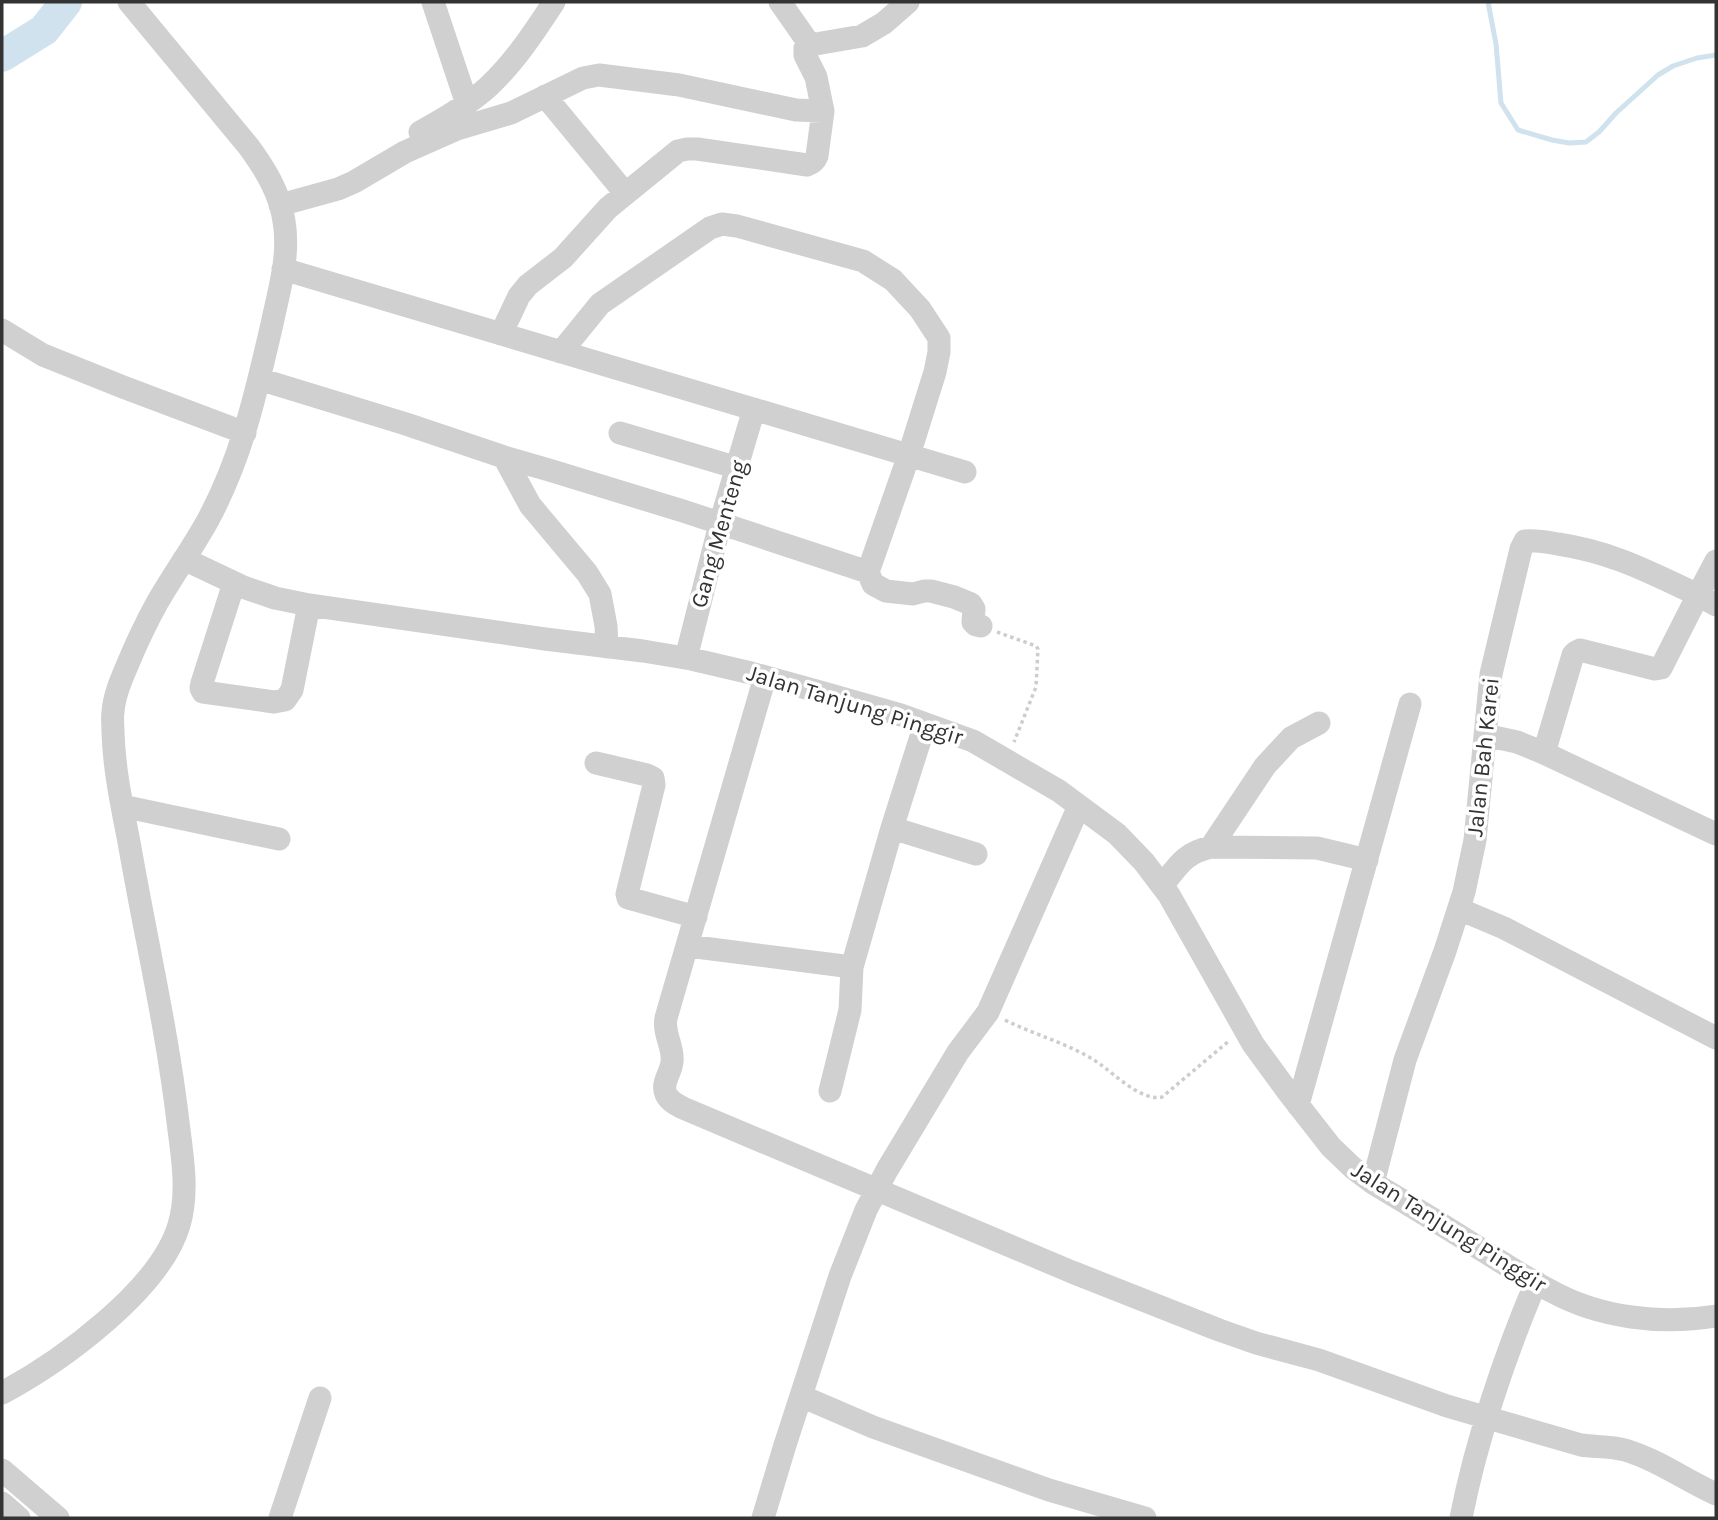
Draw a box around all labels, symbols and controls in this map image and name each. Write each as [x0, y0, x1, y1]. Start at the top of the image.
street label: Gang Menteng [685, 457, 753, 611]
street label: Jalan Tanjung Pinggir [744, 659, 967, 751]
street label: Jalan Bah Karei [1461, 676, 1505, 838]
street label: Jalan Tanjung Pinggir [1347, 1156, 1552, 1298]

